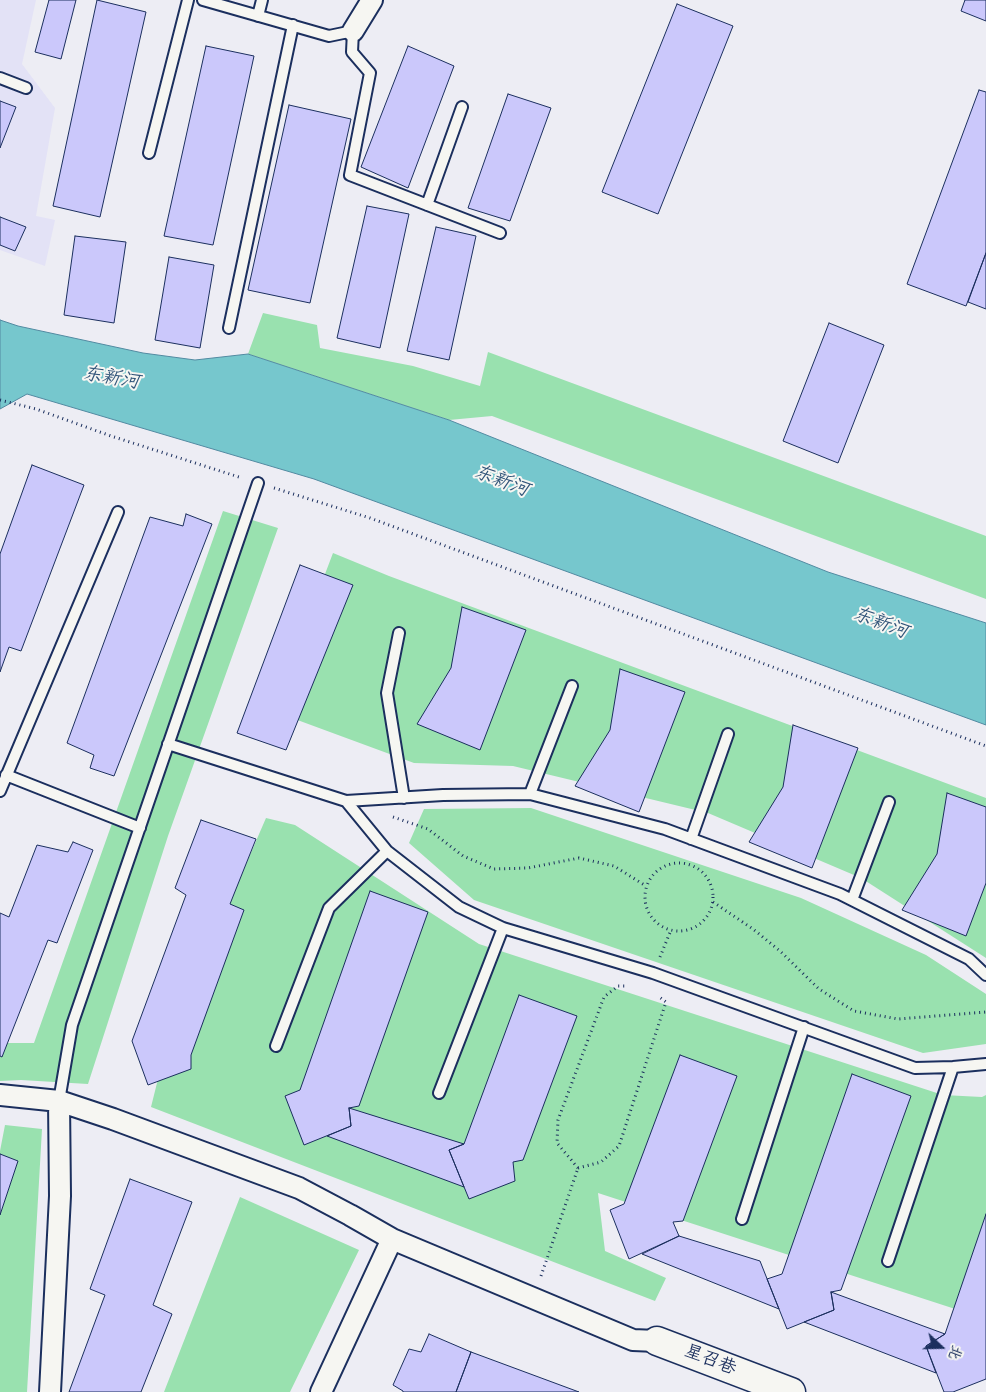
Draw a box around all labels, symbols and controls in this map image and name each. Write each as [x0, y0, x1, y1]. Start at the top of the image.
water label: 东新河 [81, 363, 141, 395]
water label: 东新河 [470, 461, 532, 503]
water label: 东新河 [849, 603, 911, 645]
north arrow [916, 1322, 966, 1372]
street label: 星召巷 [681, 1341, 739, 1381]
text: 北 [944, 1343, 966, 1362]

